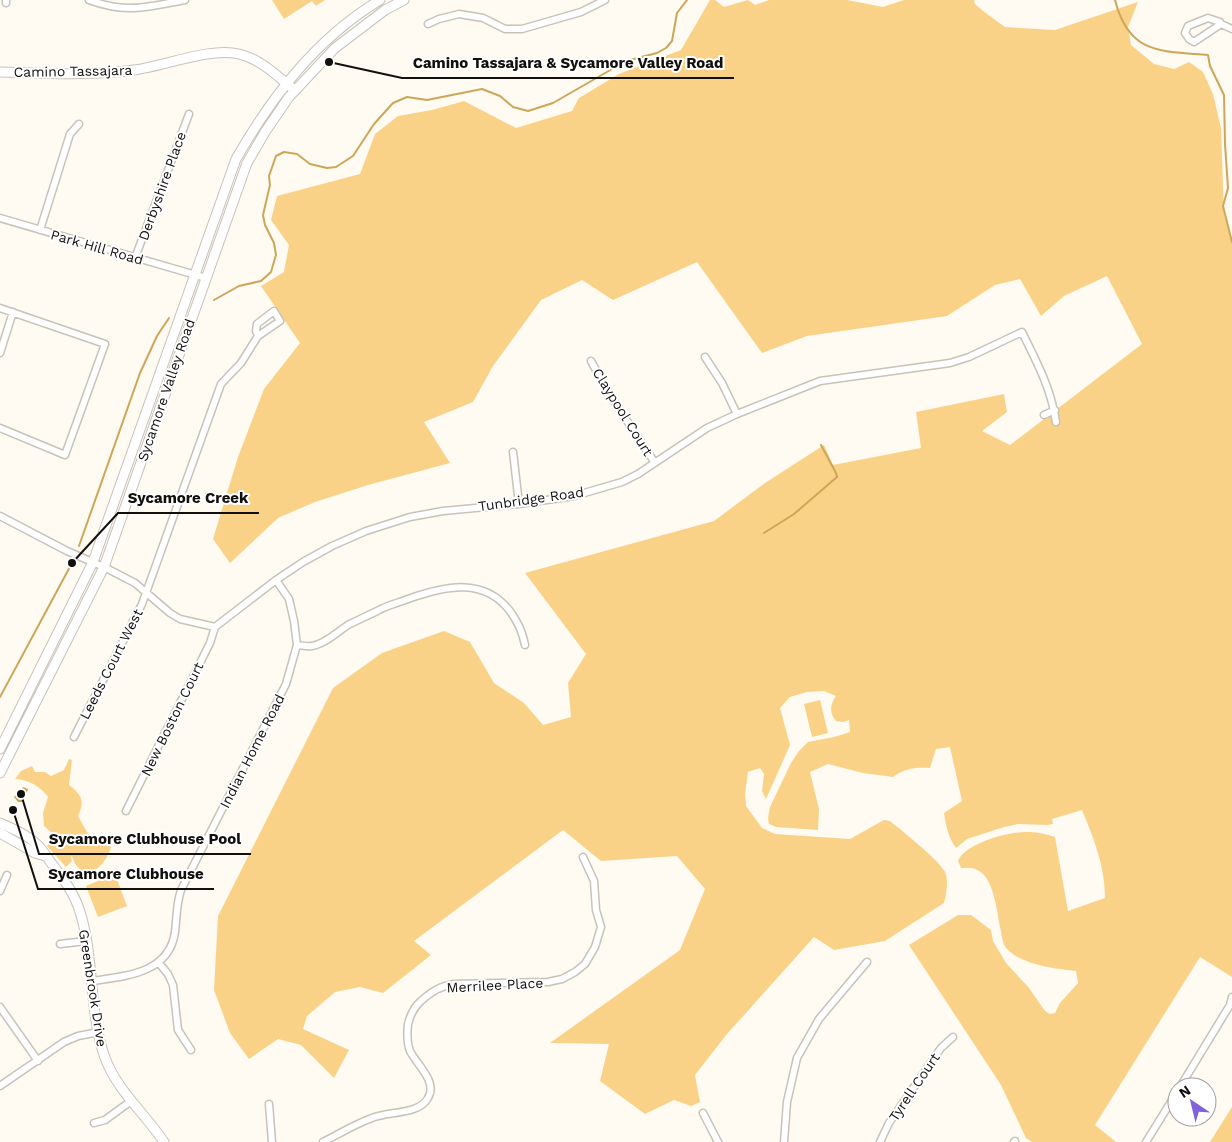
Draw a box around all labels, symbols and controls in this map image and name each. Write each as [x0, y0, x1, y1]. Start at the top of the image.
callout: Camino Tassajara & Sycamore Valley Road [402, 48, 734, 78]
text: Camino Tassajara & Sycamore Valley Road [413, 54, 723, 72]
street label: Camino Tassajara [13, 62, 133, 80]
street label: Derbyshire Place [135, 130, 189, 242]
street label: Park Hill Road [49, 226, 145, 268]
street label: Sycamore Valley Road [134, 317, 198, 463]
street label: Claypool Court [590, 365, 657, 459]
callout: Sycamore Creek [118, 483, 259, 513]
street label: Tunbridge Road [477, 484, 585, 514]
text: Sycamore Creek [128, 489, 249, 507]
street label: Leeds Court West [76, 606, 146, 722]
street label: New Boston Court [137, 659, 207, 779]
street label: Indian Home Road [216, 691, 288, 811]
callout: Sycamore Clubhouse Pool [39, 824, 251, 854]
text: Sycamore Clubhouse Pool [49, 830, 241, 848]
callout: Sycamore Clubhouse [38, 859, 214, 889]
text: Sycamore Clubhouse [48, 865, 204, 883]
street label: Greenbrook Drive [76, 928, 110, 1048]
street label: Merrilee Place [446, 974, 544, 996]
street label: Tyrell Court [885, 1050, 943, 1124]
north arrow [1167, 1077, 1217, 1127]
text: N [1176, 1082, 1193, 1101]

